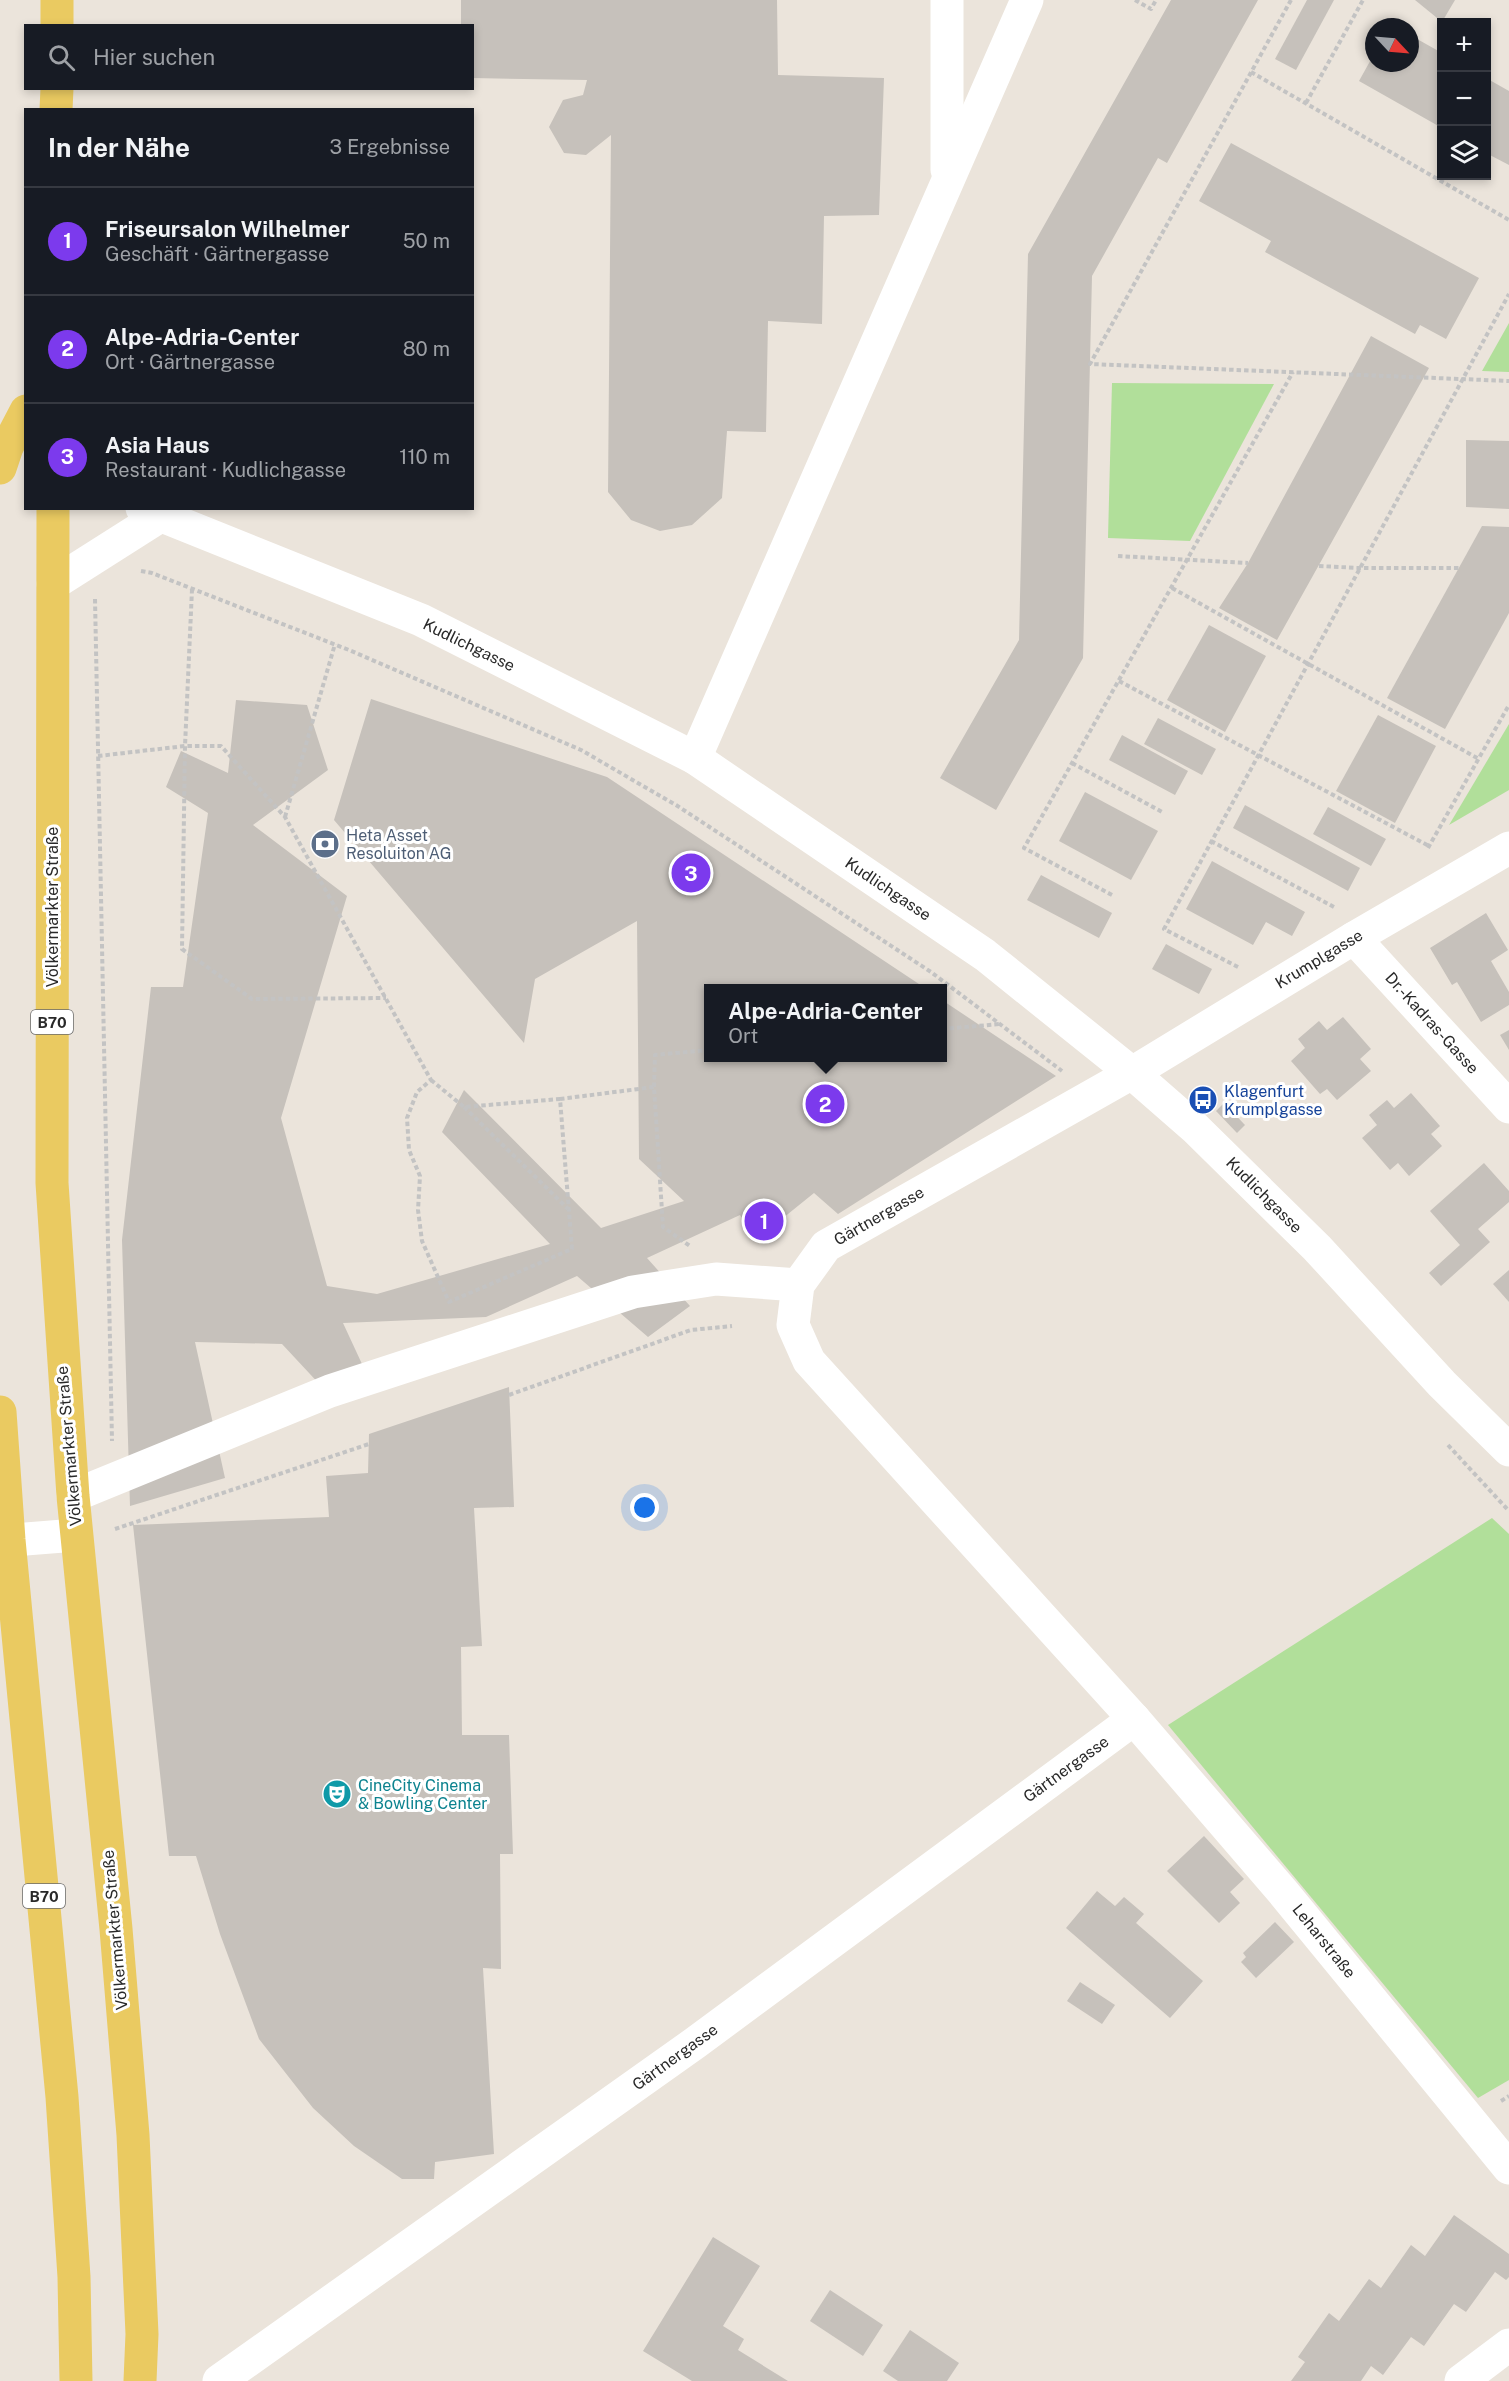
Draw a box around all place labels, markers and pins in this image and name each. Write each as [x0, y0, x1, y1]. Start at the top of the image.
place label: Heta Asset Resoluiton AG [346, 826, 451, 863]
bank icon: Heta Asset Resoluiton AG [309, 828, 341, 860]
pin: 3 [672, 850, 710, 896]
pin: 2 [806, 1082, 844, 1126]
place label: Klagenfurt Krumplgasse [1224, 1082, 1323, 1119]
bus stop icon: Klagenfurt Krumplgasse [1187, 1084, 1219, 1116]
pin: 1 [744, 1198, 783, 1244]
place label: CineCity Cinema & Bowling Center [358, 1776, 488, 1813]
theatre icon: CineCity Cinema & Bowling Center [321, 1778, 353, 1810]

